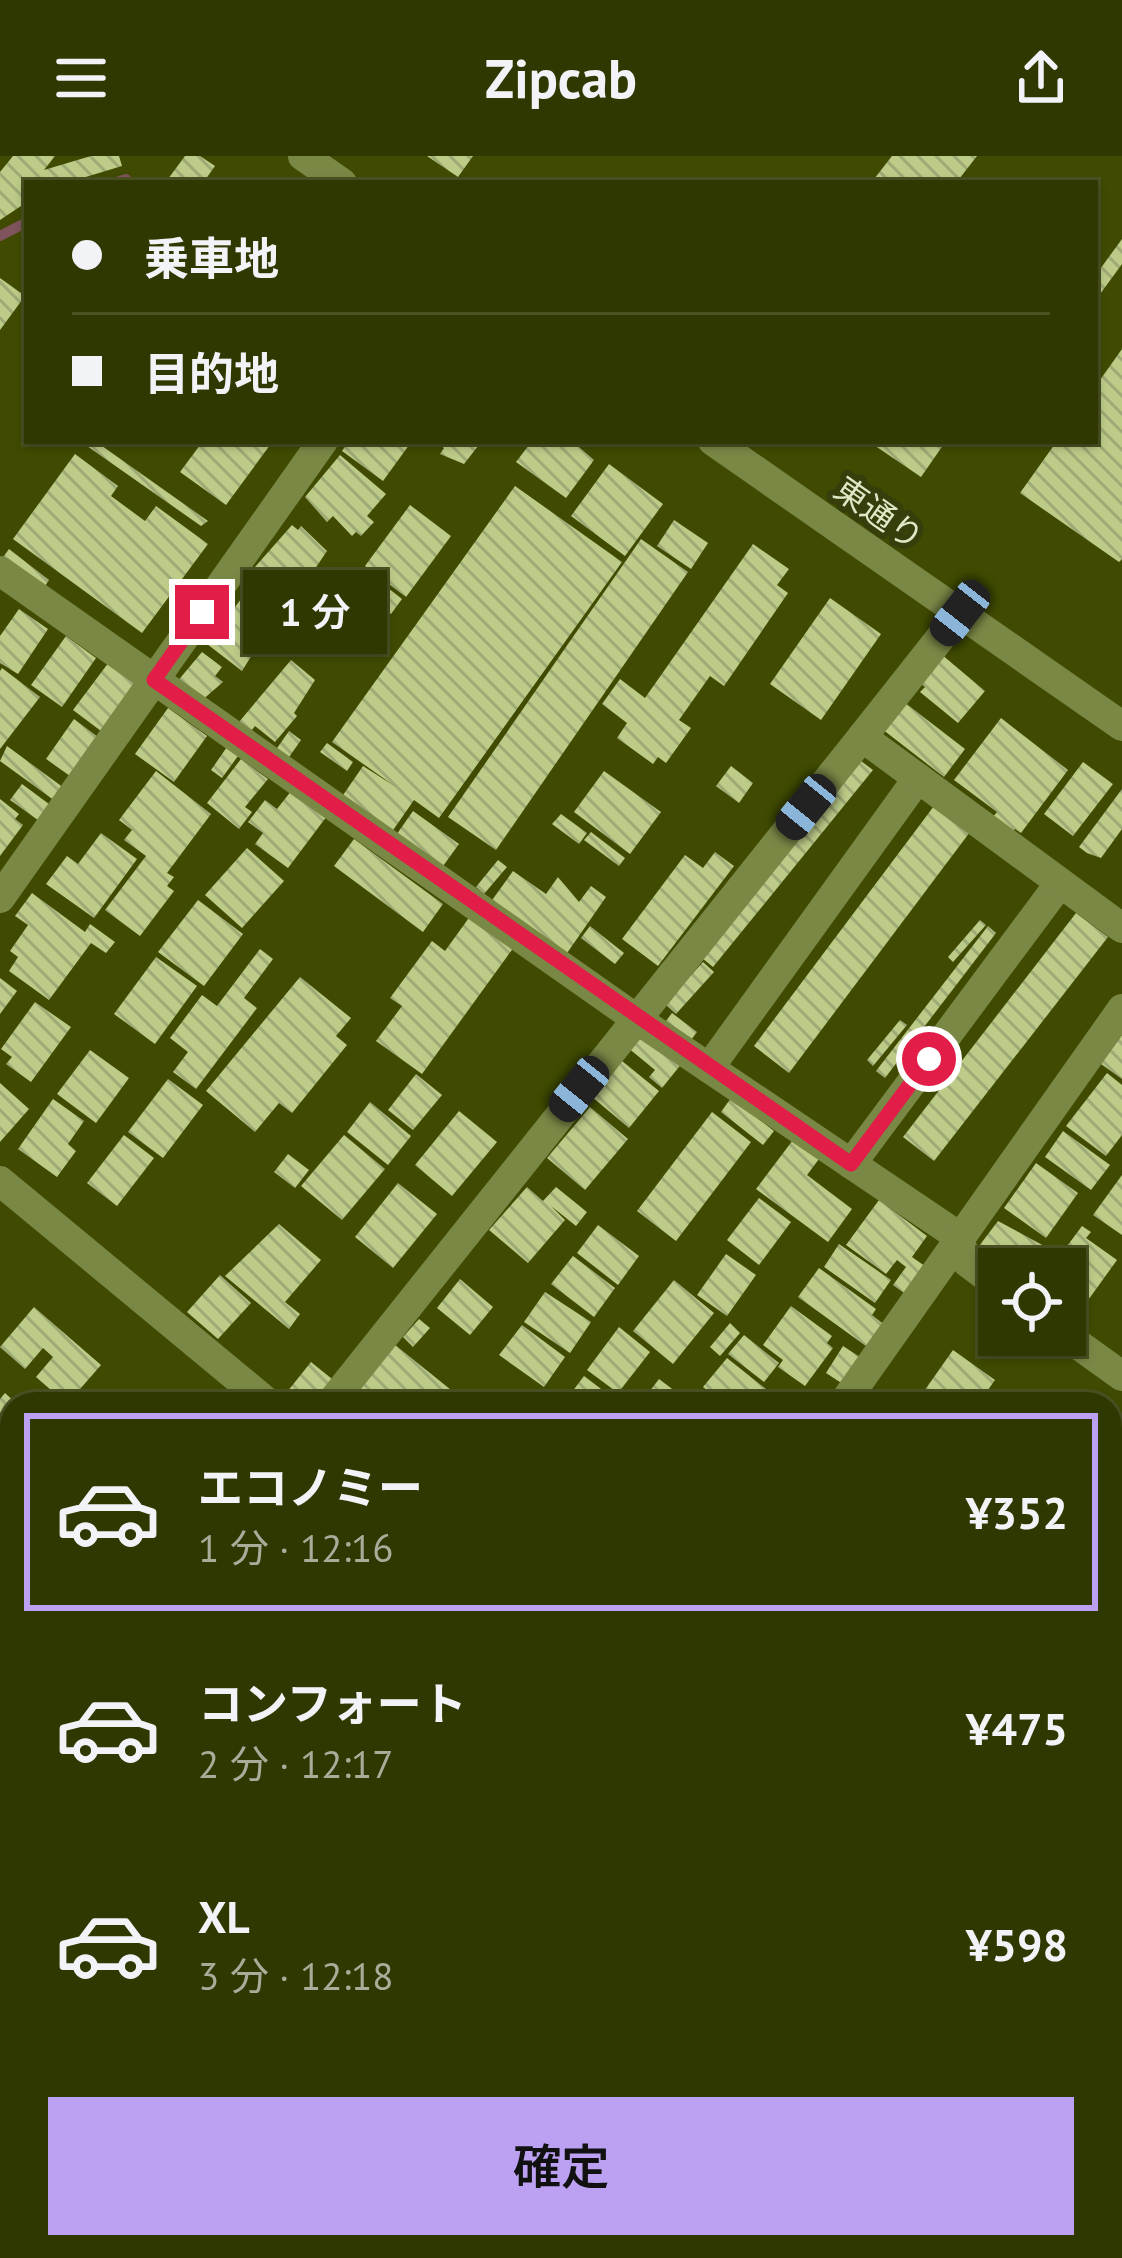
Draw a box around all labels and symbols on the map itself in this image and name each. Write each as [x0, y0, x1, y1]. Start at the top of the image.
street label: 東通り [826, 467, 932, 559]
callout: 1 分 [244, 570, 388, 654]
car [924, 574, 996, 652]
route end [175, 585, 229, 639]
car [769, 768, 843, 846]
route start [902, 1032, 956, 1086]
car [542, 1050, 616, 1128]

